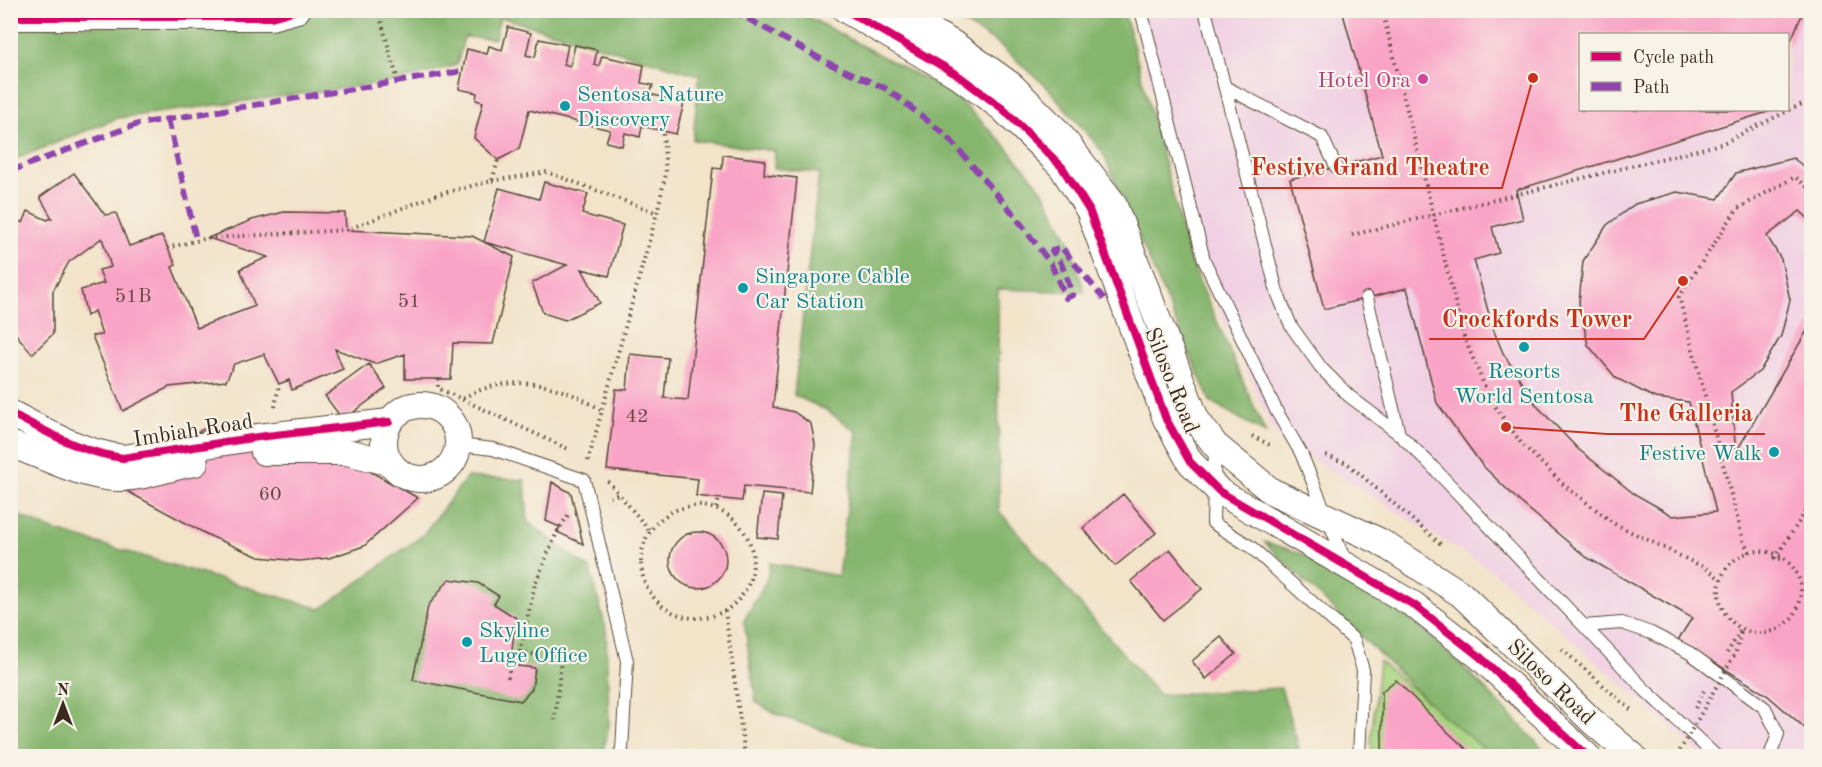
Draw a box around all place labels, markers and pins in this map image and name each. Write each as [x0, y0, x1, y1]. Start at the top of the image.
place label: Hotel Ora [1318, 70, 1411, 92]
marker: Hotel Ora [1416, 72, 1430, 86]
place label: Sentosa Nature Discovery [577, 84, 724, 131]
marker: Sentosa Nature Discovery [558, 99, 572, 113]
callout: Festive Grand Theatre [1239, 146, 1502, 188]
place label: Singapore Cable Car Station [755, 266, 910, 313]
marker: Singapore Cable Car Station [736, 281, 750, 295]
callout: Crockfords Tower [1429, 297, 1644, 339]
marker: Resorts World Sentosa [1517, 340, 1531, 354]
place label: Resorts World Sentosa [1454, 361, 1594, 408]
callout: The Galleria [1607, 392, 1765, 434]
place label: Festive Walk [1639, 443, 1762, 465]
marker: Festive Walk [1767, 445, 1781, 459]
place label: Skyline Luge Office [479, 620, 588, 667]
marker: Skyline Luge Office [460, 635, 474, 649]

